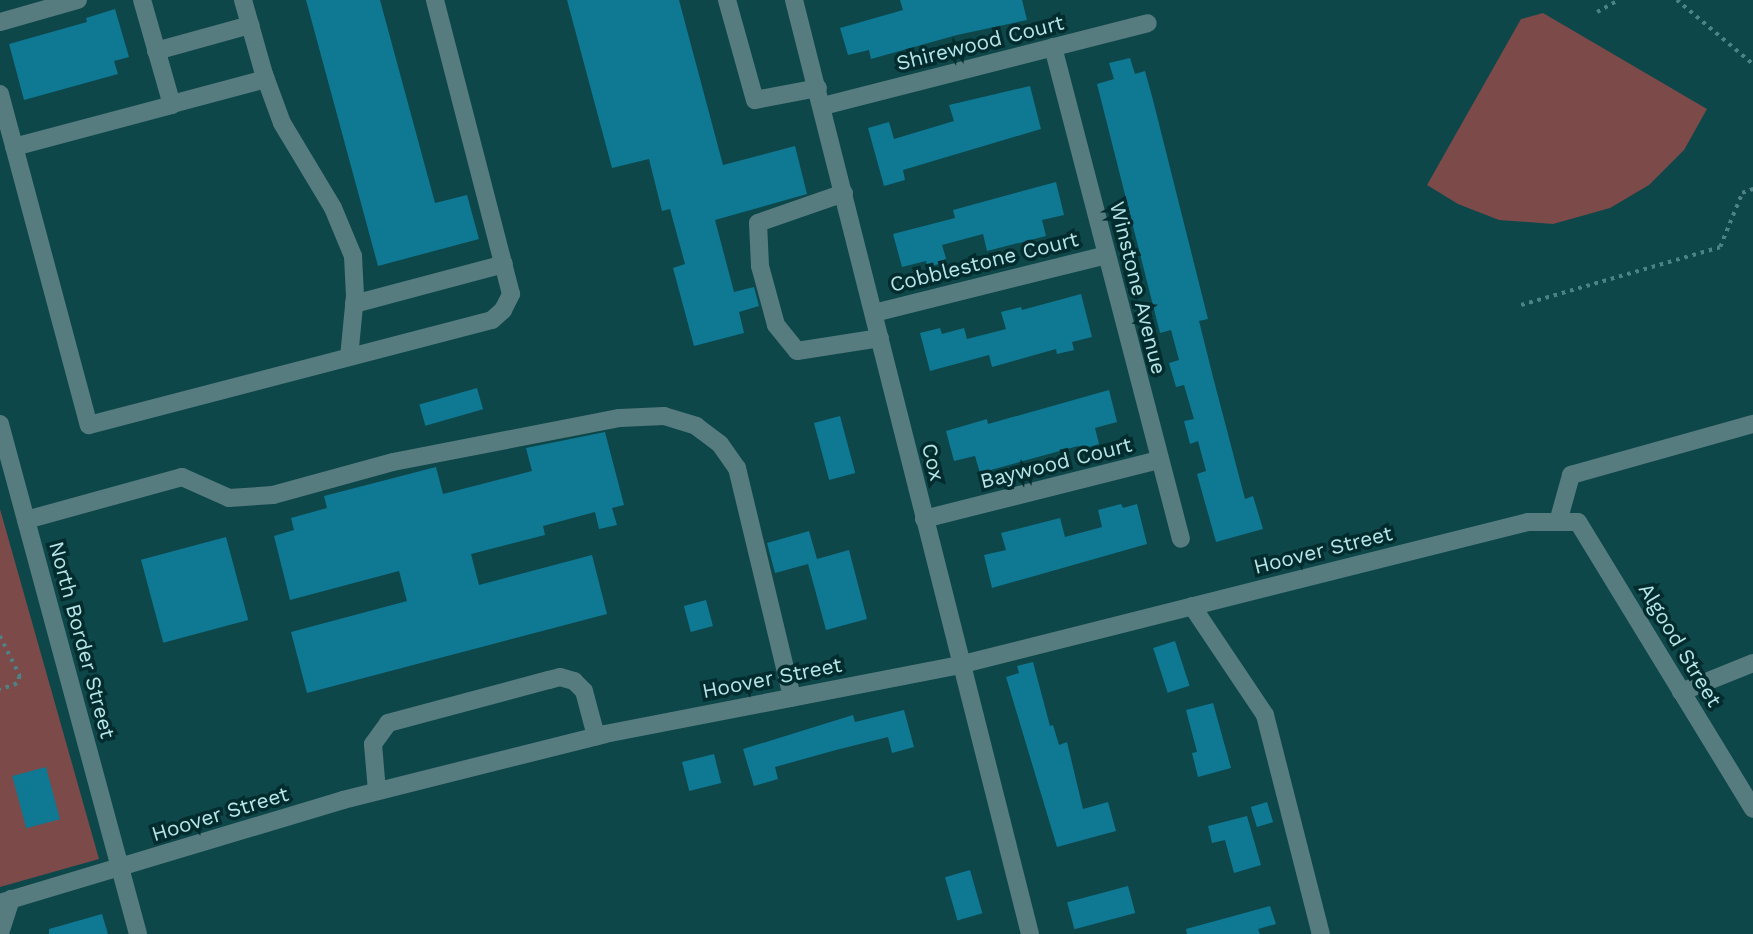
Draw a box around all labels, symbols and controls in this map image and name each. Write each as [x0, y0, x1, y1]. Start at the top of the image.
street label: Shirewood Court [894, 10, 1066, 76]
street label: Winstone Avenue [1104, 199, 1172, 377]
street label: Cobblestone Court [887, 226, 1081, 298]
street label: Baywood Court [978, 432, 1134, 494]
street label: Cox [916, 441, 950, 483]
street label: Hoover Street [1251, 521, 1395, 579]
street label: North Border Street [43, 538, 121, 742]
street label: Algood Street [1633, 578, 1727, 712]
street label: Hoover Street [700, 652, 844, 704]
street label: Hoover Street [148, 781, 292, 847]

